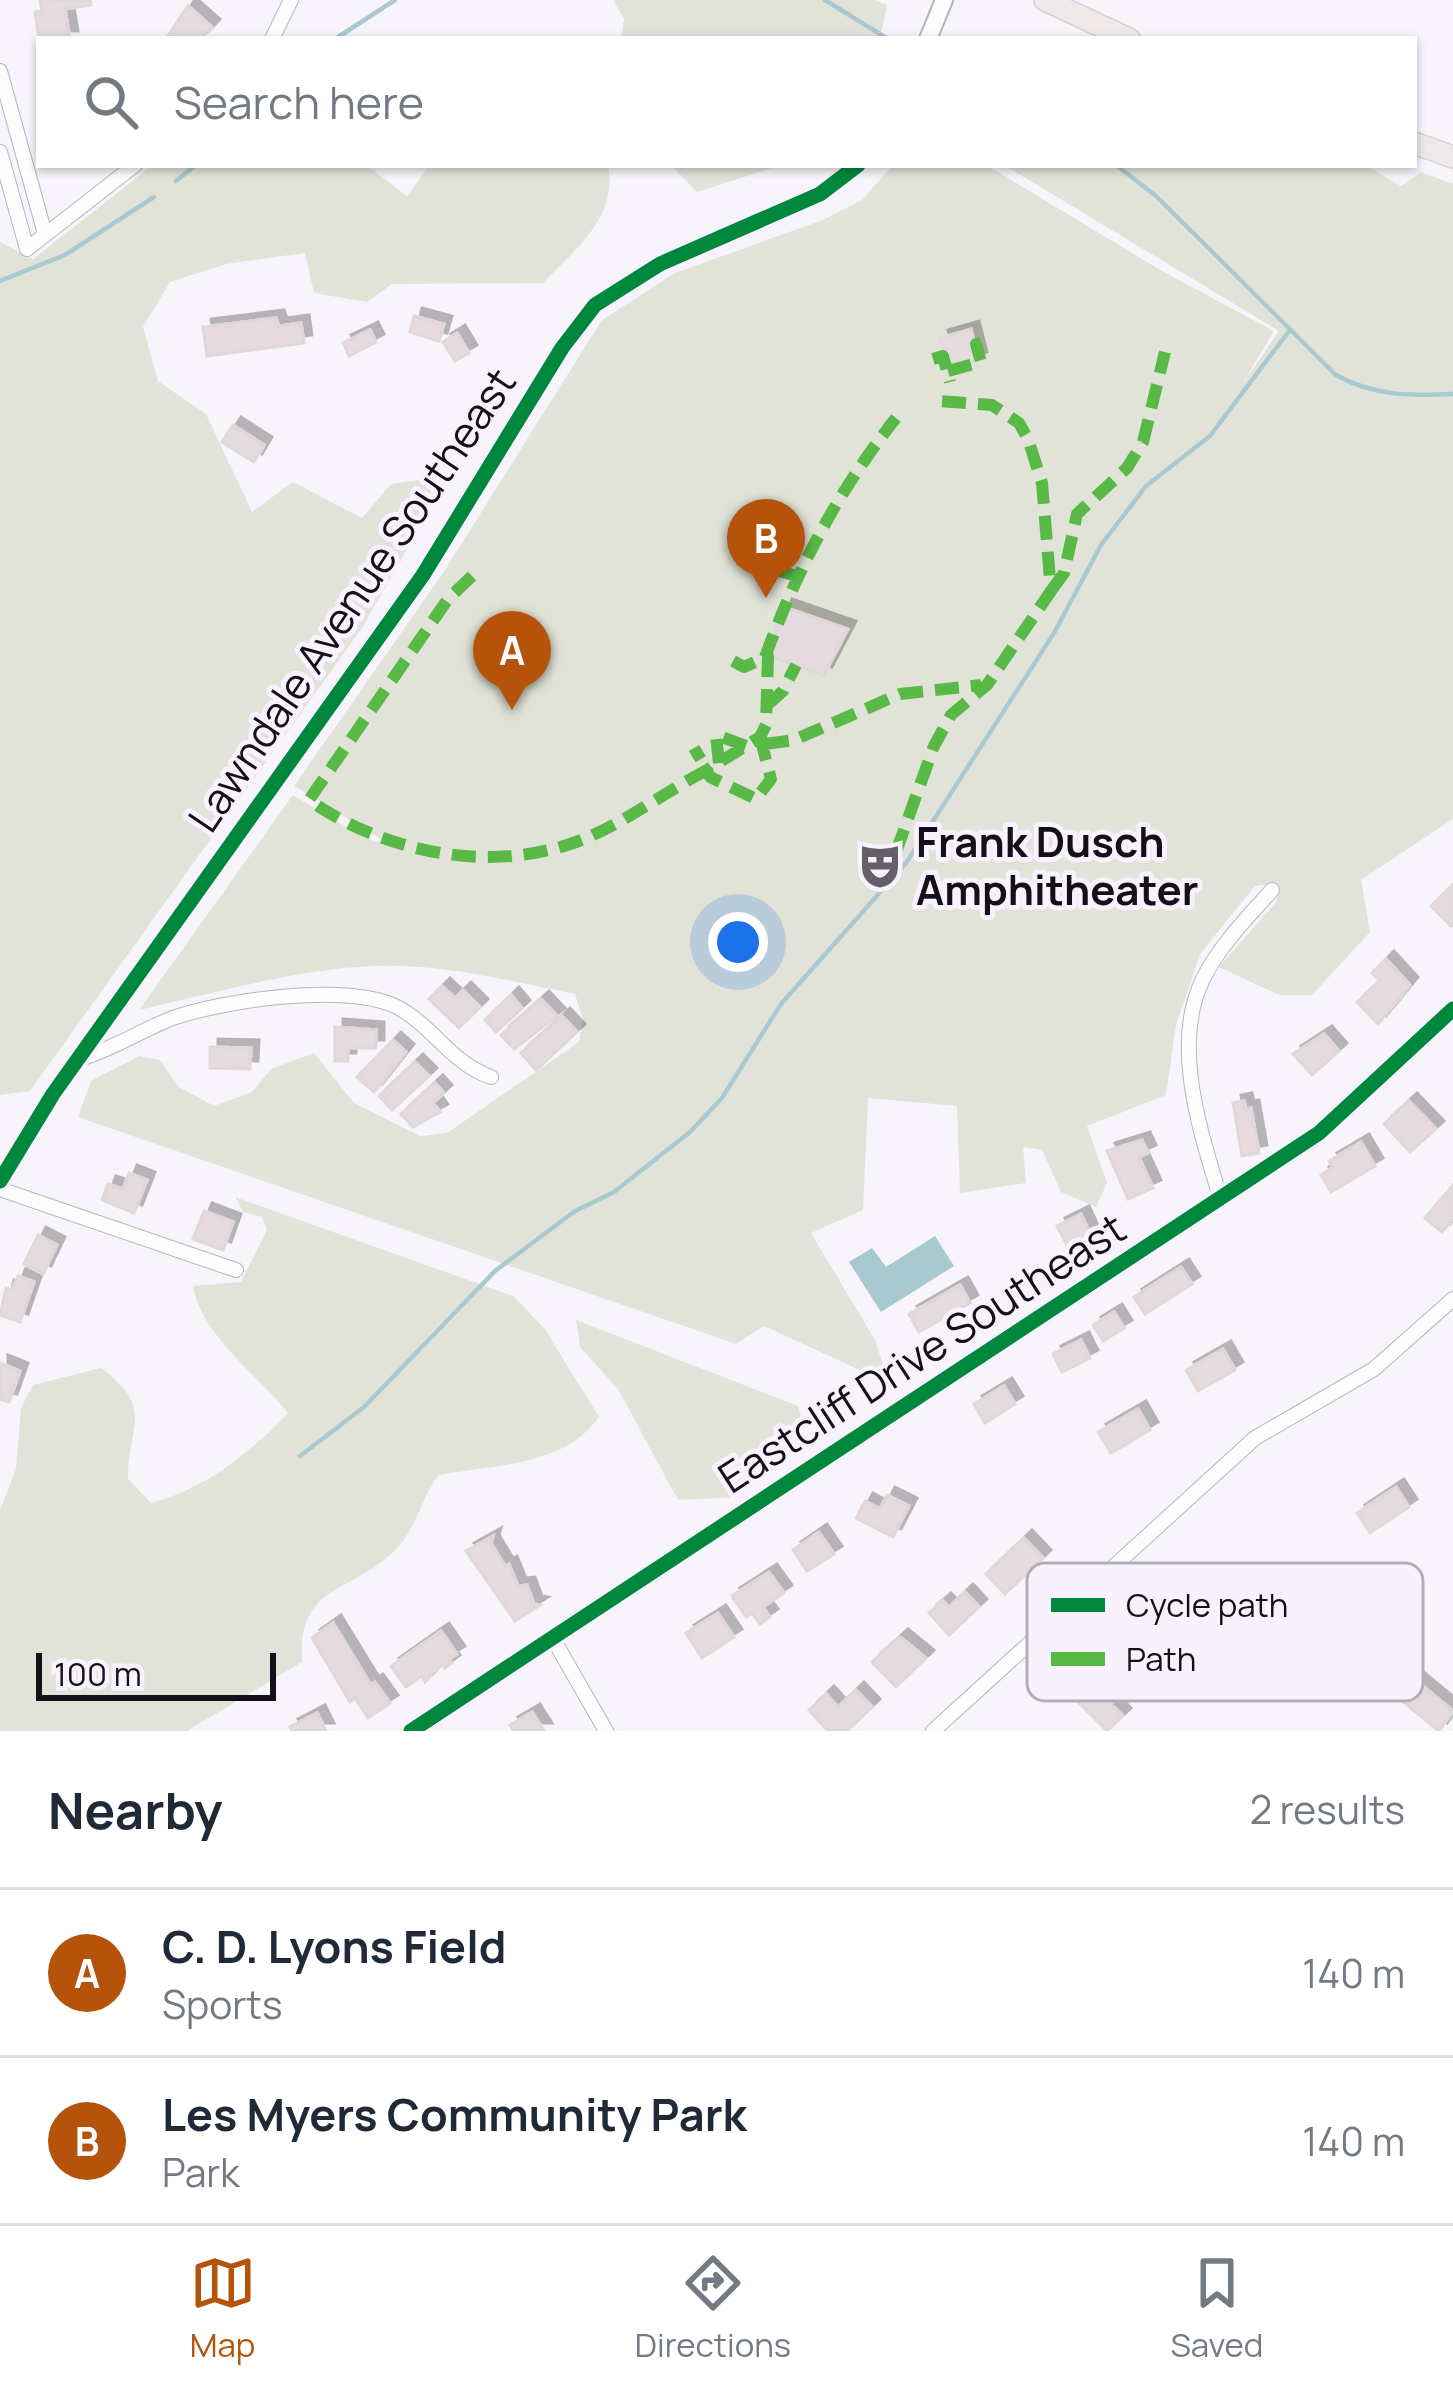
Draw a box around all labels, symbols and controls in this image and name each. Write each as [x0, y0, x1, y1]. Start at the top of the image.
search box [36, 36, 1417, 168]
icon: search [78, 69, 144, 135]
text: Search here [174, 71, 424, 133]
street label: Lawndale Avenue Southeast [178, 359, 526, 841]
pin: B [727, 499, 805, 598]
pin: A [473, 611, 551, 710]
place label: Frank Dusch Amphitheater [916, 812, 1198, 918]
theatre icon: Frank Dusch Amphitheater [855, 841, 905, 891]
your location [708, 912, 768, 972]
street label: Eastcliff Drive Southeast [707, 1199, 1136, 1506]
legend [1027, 1563, 1423, 1701]
text: Cycle path [1126, 1582, 1288, 1627]
text: Path [1126, 1636, 1196, 1681]
scale bar [36, 1647, 276, 1700]
text: 100 m [54, 1651, 142, 1696]
text: Nearby [48, 1775, 223, 1844]
text: 2 results [1250, 1782, 1405, 1836]
text: C. D. Lyons Field [162, 1915, 507, 1977]
text: A [74, 1946, 100, 2000]
text: 140 m [1302, 1946, 1405, 2000]
text: Sports [162, 1977, 282, 2031]
text: Les Myers Community Park [162, 2083, 747, 2145]
text: B [75, 2114, 99, 2168]
text: 140 m [1302, 2114, 1405, 2168]
text: Park [162, 2145, 240, 2199]
tab: Map [190, 2250, 256, 2367]
tab: Directions [635, 2250, 791, 2367]
tab: Saved [1170, 2250, 1263, 2367]

